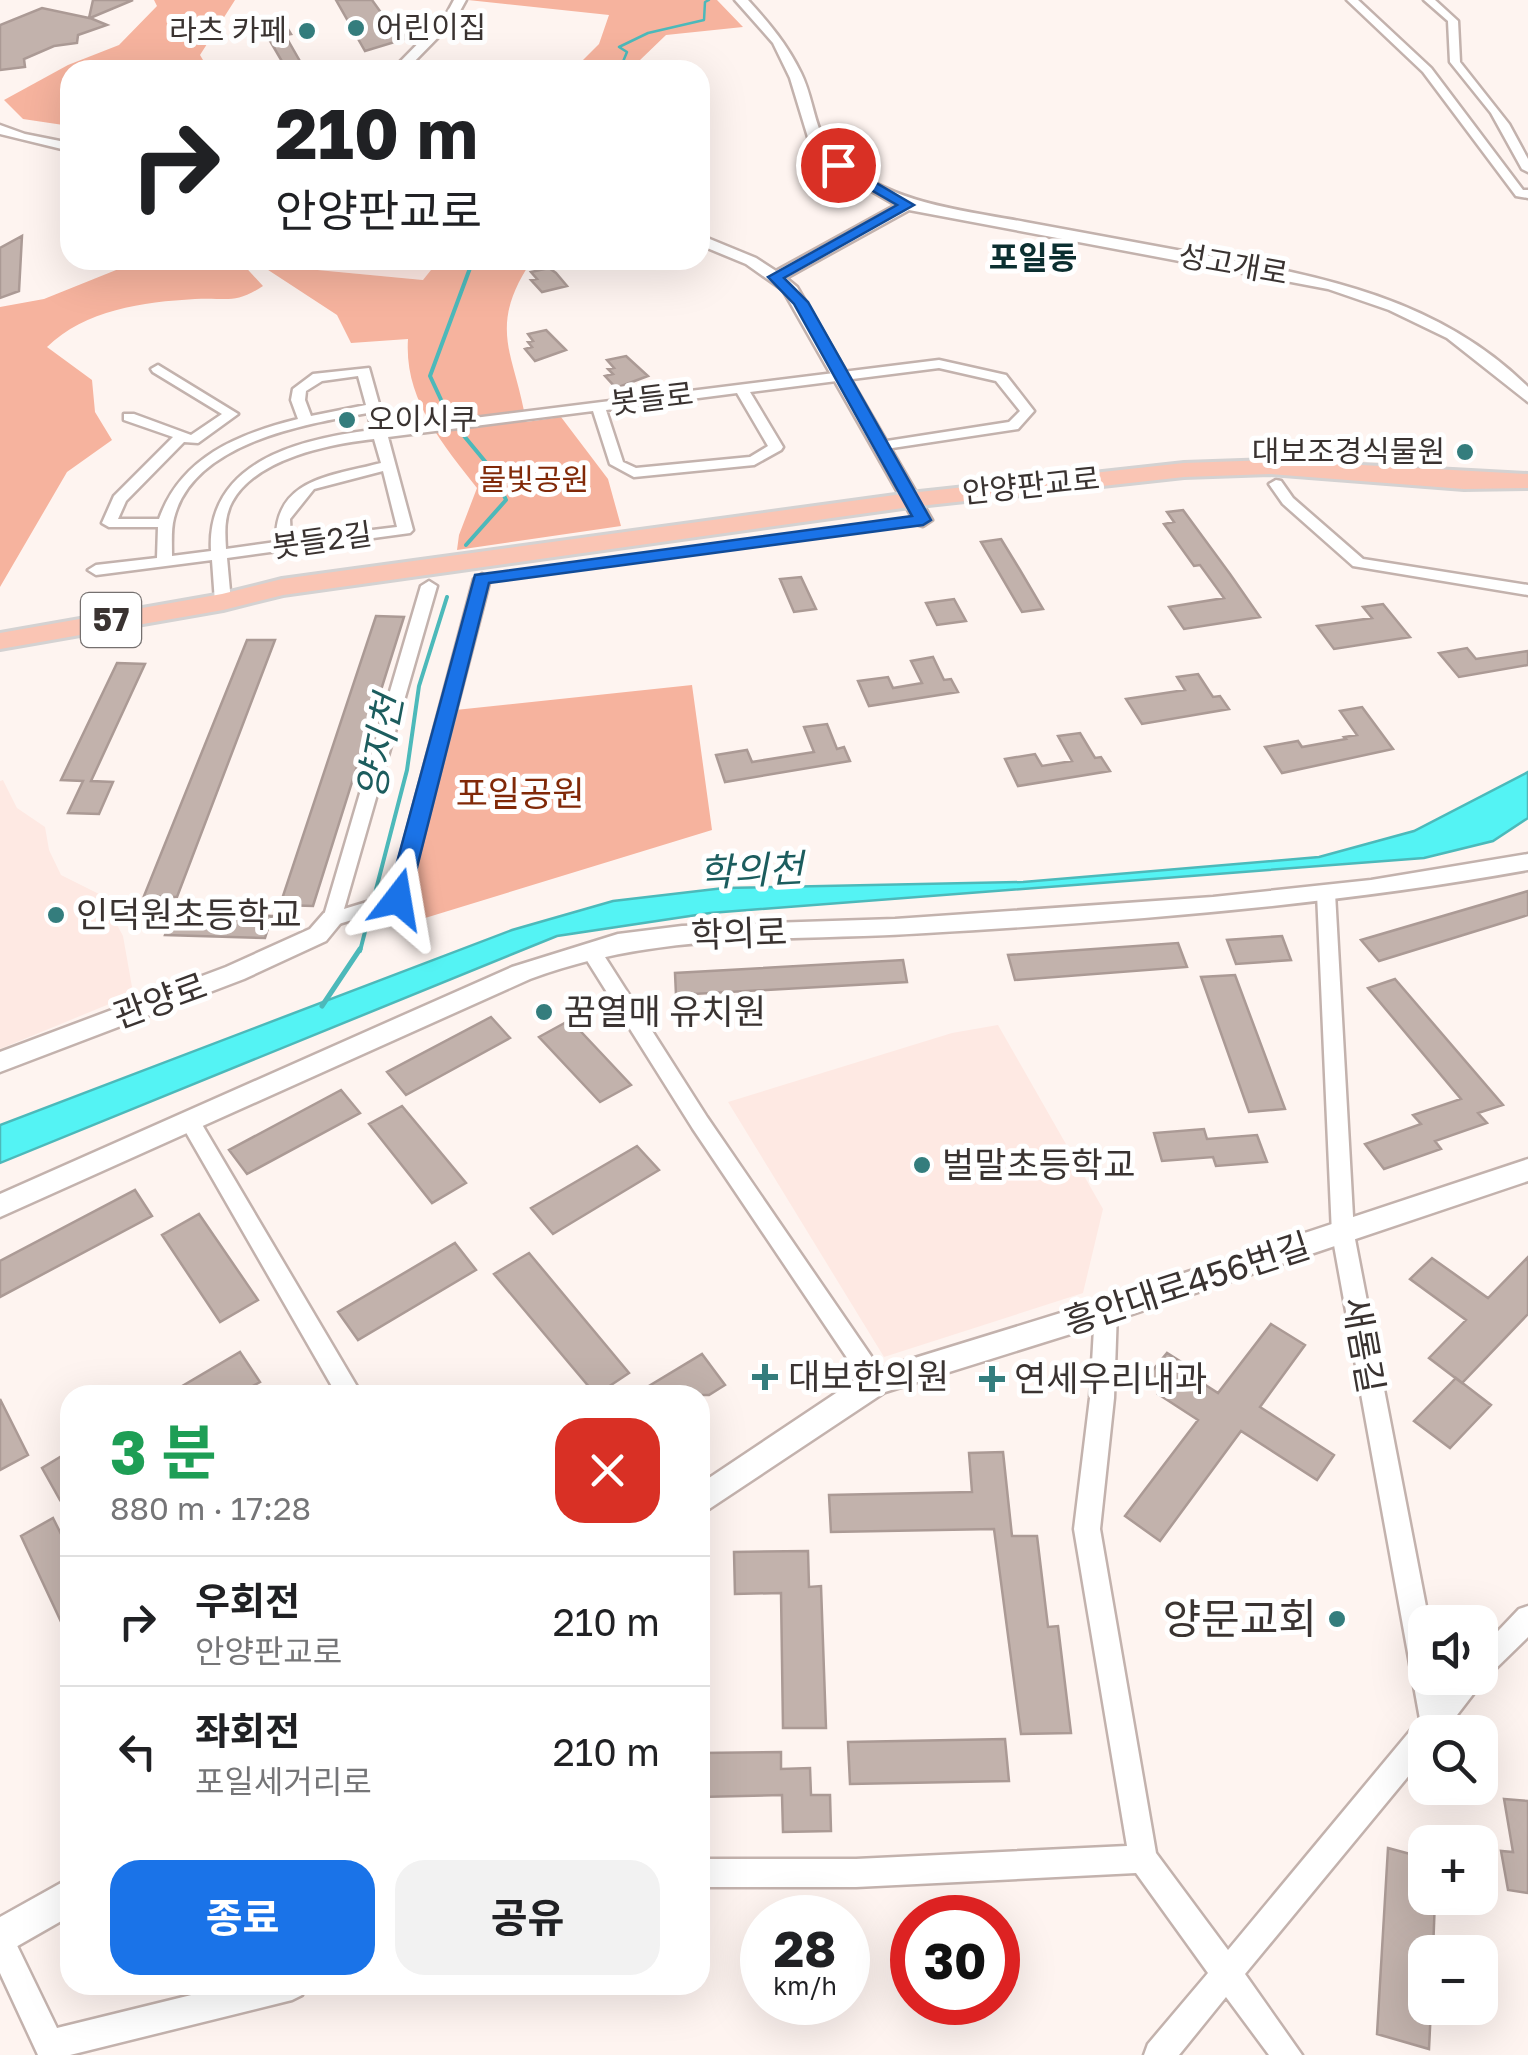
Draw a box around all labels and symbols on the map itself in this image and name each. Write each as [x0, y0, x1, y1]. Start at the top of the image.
place label: 어린이집 [376, 9, 486, 45]
place label: 라츠 카페 [169, 12, 287, 48]
marker: 어린이집 [345, 17, 367, 39]
marker: 라츠 카페 [296, 20, 318, 42]
pin [796, 123, 881, 208]
street label: 성고개로 [1176, 237, 1291, 291]
district label: 포일동 [989, 238, 1077, 276]
street label: 봇들로 [609, 375, 695, 421]
place label: 오이시쿠 [367, 401, 477, 437]
marker: 오이시쿠 [336, 409, 358, 431]
place label: 대보조경식물원 [1252, 433, 1445, 469]
marker: 대보조경식물원 [1454, 441, 1476, 463]
street label: 안양판교로 [960, 460, 1101, 510]
park label: 물빛공원 [479, 461, 589, 497]
street label: 봇들2길 [270, 515, 374, 565]
road number: 57 [81, 593, 141, 647]
water label: 양지천 [346, 687, 411, 802]
park label: 포일공원 [456, 772, 584, 814]
water label: 학의천 [697, 844, 808, 895]
position arrow [346, 847, 450, 951]
place label: 인덕원초등학교 [76, 893, 301, 935]
marker: 인덕원초등학교 [45, 904, 67, 926]
street label: 학의로 [690, 910, 788, 956]
street label: 관양로 [107, 964, 212, 1036]
place label: 꿈열매 유치원 [564, 990, 766, 1032]
marker: 꿈열매 유치원 [533, 1001, 555, 1023]
place label: 벌말초등학교 [942, 1143, 1135, 1185]
marker: 벌말초등학교 [911, 1154, 933, 1176]
street label: 흥안대로456번길 [1058, 1224, 1315, 1343]
street label: 새롬길 [1335, 1294, 1393, 1396]
place label: 대보한의원 [788, 1355, 949, 1397]
place label: 연세우리내과 [1014, 1357, 1207, 1399]
marker: 대보한의원 [752, 1364, 778, 1390]
marker: 연세우리내과 [979, 1366, 1005, 1392]
place label: 양문교회 [1162, 1593, 1317, 1643]
marker: 양문교회 [1326, 1608, 1348, 1630]
speed limit sign: 30 [890, 1895, 1020, 2025]

